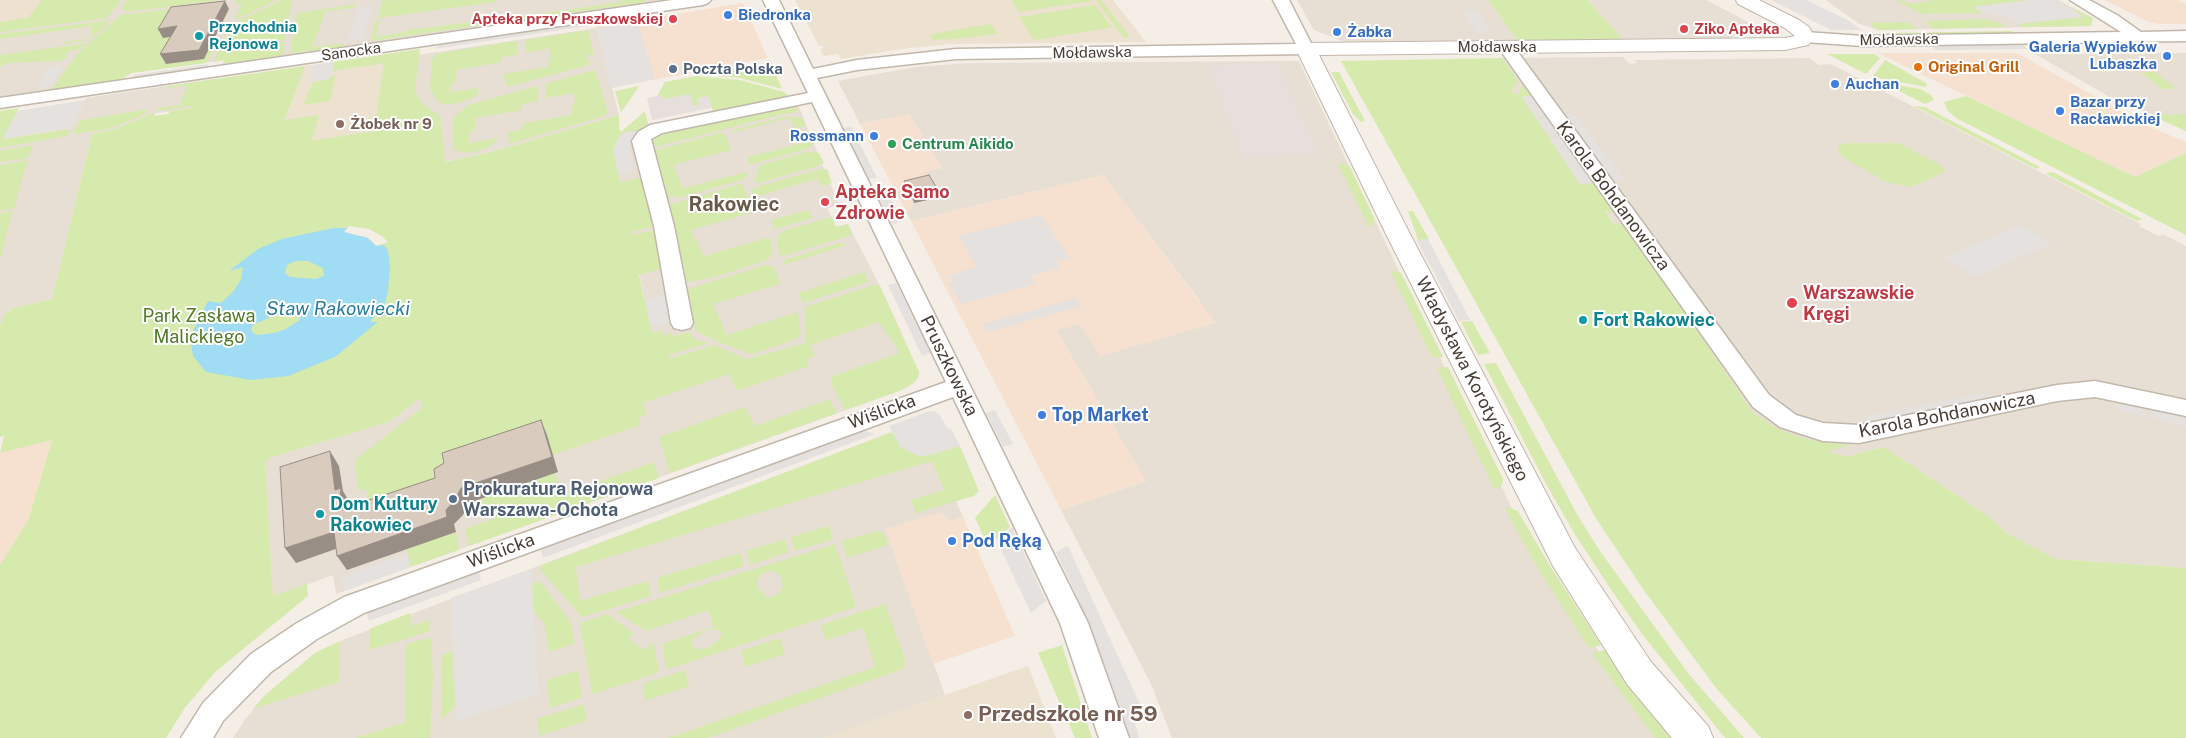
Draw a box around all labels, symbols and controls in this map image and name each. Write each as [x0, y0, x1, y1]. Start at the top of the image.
place label: Biedronka [738, 6, 811, 24]
marker: Biedronka [722, 9, 734, 21]
place label: Apteka przy Pruszkowskiej [472, 10, 663, 28]
marker: Apteka przy Pruszkowskiej [667, 13, 679, 25]
place label: Przychodnia Rejonowa [209, 18, 297, 53]
place label: Ziko Apteka [1694, 20, 1780, 38]
place label: Żabka [1347, 23, 1392, 41]
marker: Ziko Apteka [1678, 23, 1690, 35]
marker: Żabka [1331, 26, 1343, 38]
marker: Przychodnia Rejonowa [193, 30, 205, 42]
street label: Mołdawska [1859, 30, 1939, 50]
street label: Mołdawska [1457, 38, 1537, 56]
place label: Galeria Wypieków Lubaszka [2029, 38, 2157, 73]
street label: Sanocka [320, 39, 382, 65]
street label: Mołdawska [1052, 43, 1132, 63]
marker: Galeria Wypieków Lubaszka [2161, 50, 2173, 62]
place label: Original Grill [1928, 58, 2020, 76]
place label: Poczta Polska [683, 60, 783, 78]
marker: Original Grill [1912, 61, 1924, 73]
marker: Poczta Polska [667, 63, 679, 75]
place label: Auchan [1845, 75, 1899, 93]
marker: Auchan [1829, 78, 1841, 90]
place label: Bazar przy Racławickiej [2070, 93, 2160, 128]
marker: Bazar przy Racławickiej [2054, 105, 2066, 117]
place label: Żłobek nr 9 [350, 115, 432, 133]
street label: Karola Bohdanowicza [1552, 117, 1674, 275]
marker: Żłobek nr 9 [334, 118, 346, 130]
place label: Rossmann [790, 127, 864, 145]
marker: Rossmann [868, 130, 880, 142]
place label: Centrum Aikido [902, 135, 1014, 153]
marker: Centrum Aikido [886, 138, 898, 150]
place label: Apteka Samo Zdrowie [835, 181, 950, 223]
district label: Rakowiec [689, 193, 779, 217]
marker: Apteka Samo Zdrowie [819, 196, 831, 208]
street label: Władysława Korotyńskiego [1411, 273, 1533, 485]
place label: Warszawskie Kręgi [1803, 282, 1914, 324]
marker: Warszawskie Kręgi [1785, 296, 1799, 310]
water label: Staw Rakowiecki [266, 298, 410, 320]
park label: Park Zasława Malickiego [143, 305, 255, 348]
place label: Fort Rakowiec [1593, 309, 1715, 331]
street label: Pruszkowska [915, 312, 983, 420]
marker: Fort Rakowiec [1577, 314, 1589, 326]
street label: Karola Bohdanowicza [1857, 387, 2037, 443]
street label: Wiślicka [845, 390, 919, 434]
place label: Top Market [1052, 404, 1149, 426]
marker: Top Market [1036, 409, 1048, 421]
place label: Prokuratura Rejonowa Warszawa-Ochota [463, 478, 653, 520]
place label: Dom Kultury Rakowiec [330, 493, 438, 536]
marker: Prokuratura Rejonowa Warszawa-Ochota [447, 493, 459, 505]
marker: Dom Kultury Rakowiec [314, 508, 326, 520]
street label: Wiślicka [464, 529, 538, 573]
place label: Pod Ręką [962, 530, 1042, 552]
marker: Pod Ręką [946, 535, 958, 547]
place label: Przedszkole nr 59 [978, 702, 1158, 728]
marker: Przedszkole nr 59 [962, 709, 974, 721]

